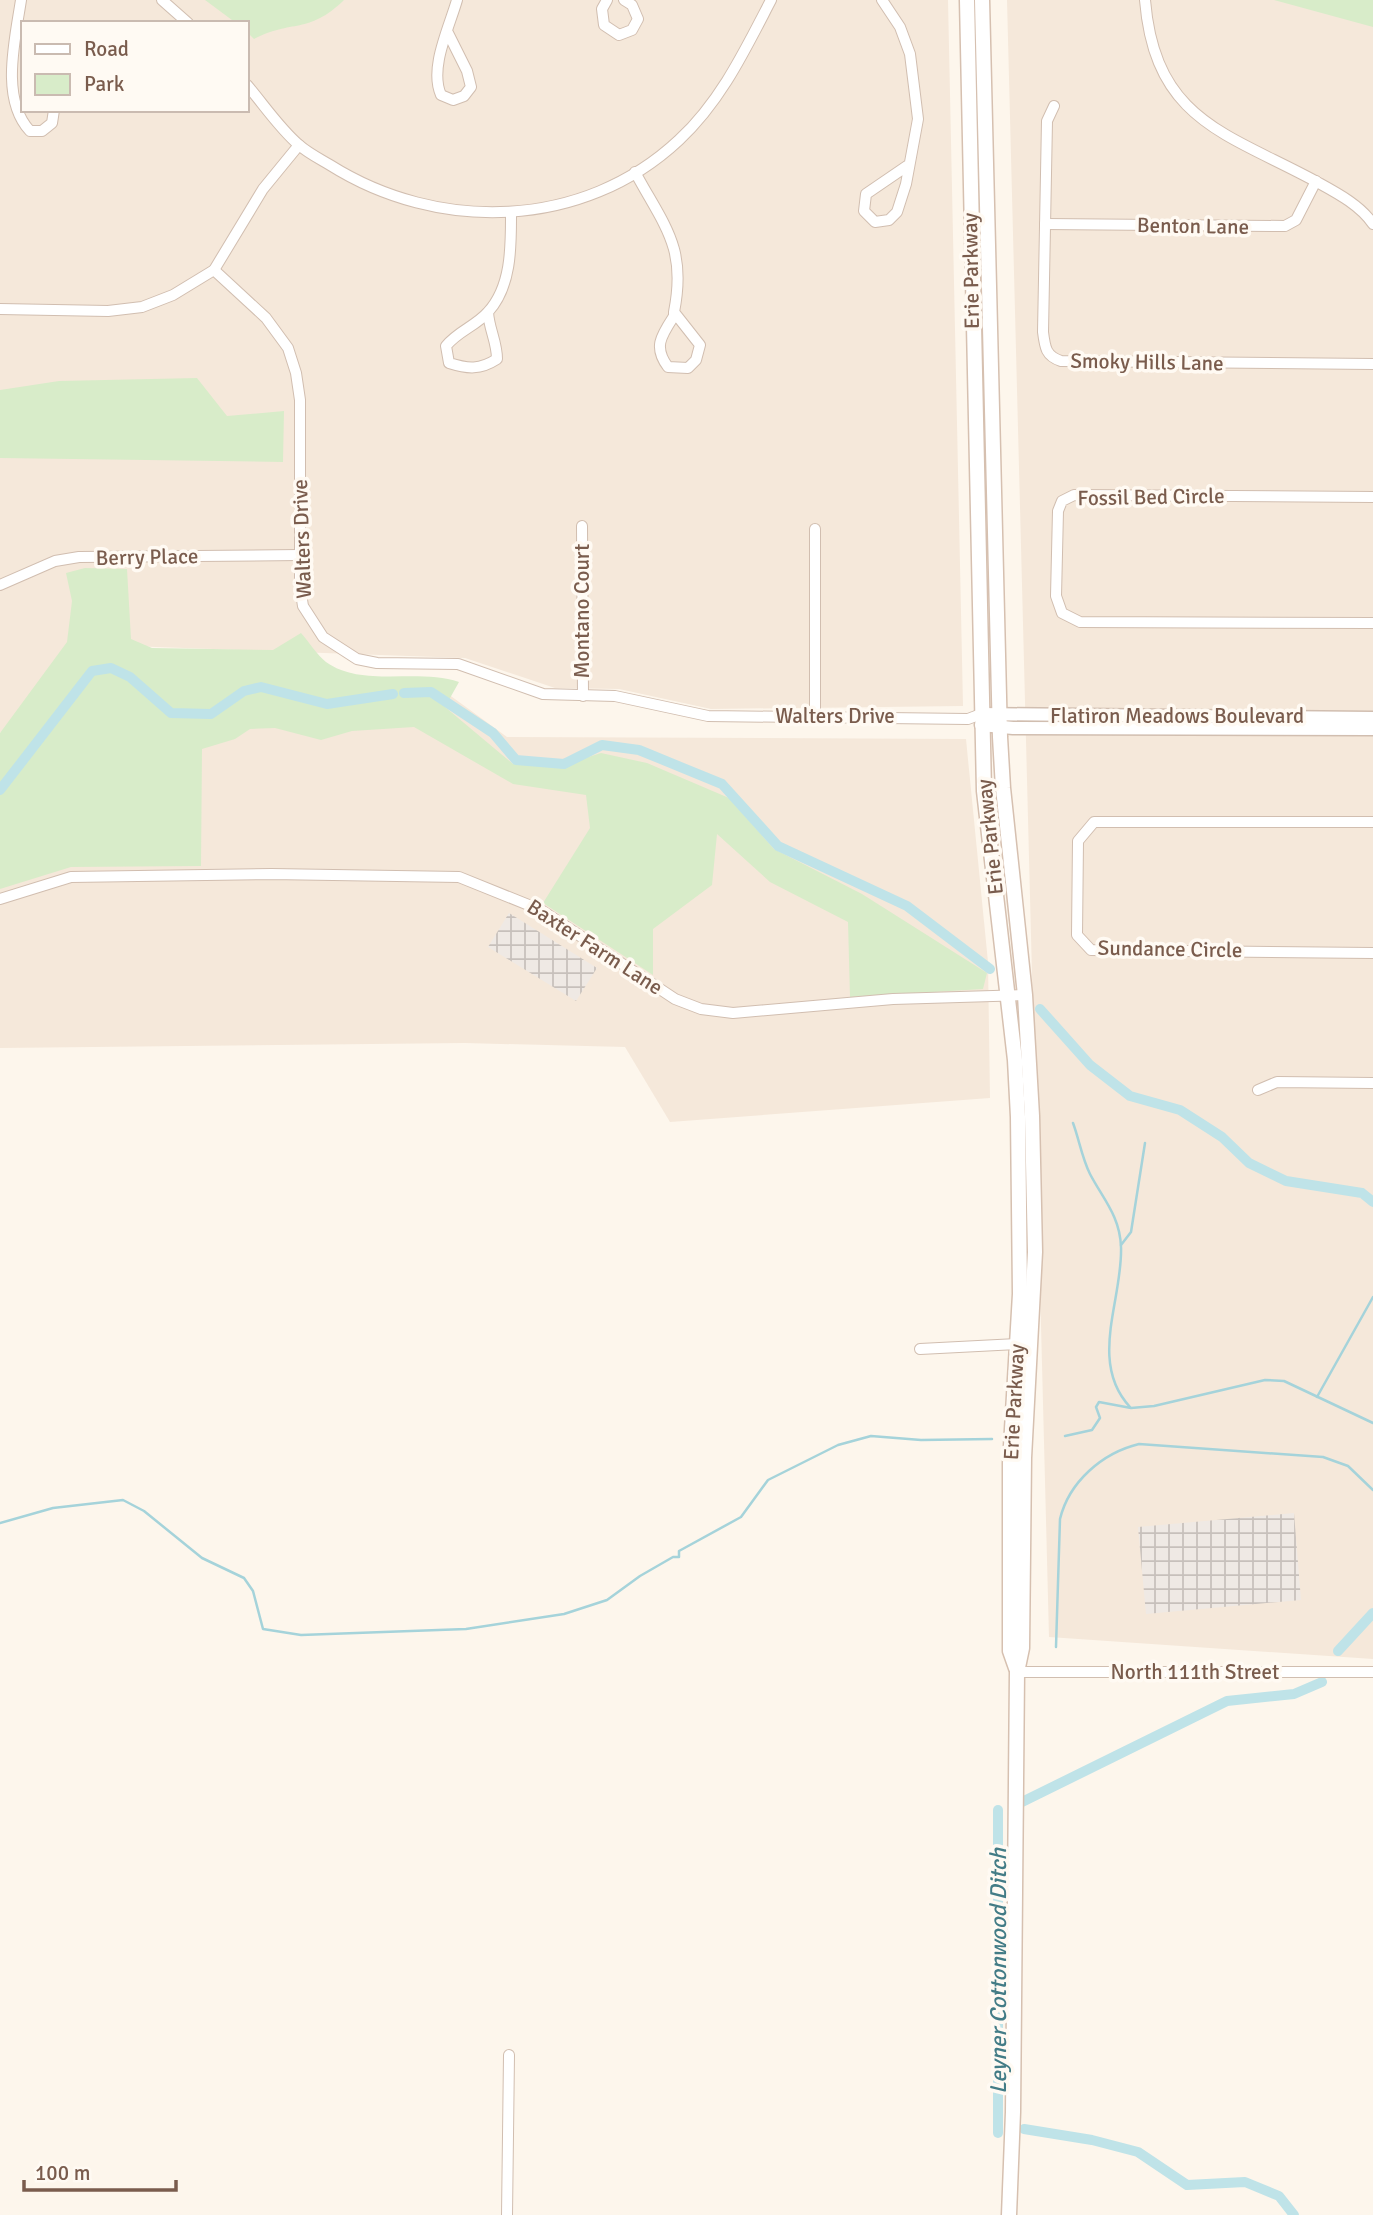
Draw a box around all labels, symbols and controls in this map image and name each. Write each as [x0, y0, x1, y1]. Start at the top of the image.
legend [21, 21, 248, 112]
text: Road [84, 36, 129, 62]
text: Park [84, 71, 125, 97]
street label: Erie Parkway [957, 212, 985, 329]
street label: Benton Lane [1137, 212, 1249, 240]
street label: Smoky Hills Lane [1070, 348, 1224, 376]
street label: Walters Drive [287, 479, 317, 599]
street label: Fossil Bed Circle [1077, 483, 1225, 511]
street label: Berry Place [95, 543, 199, 571]
street label: Montano Court [569, 544, 595, 678]
street label: Walters Drive [775, 703, 895, 729]
street label: Flatiron Meadows Boulevard [1050, 703, 1304, 729]
street label: Erie Parkway [971, 778, 1009, 896]
street label: Baxter Farm Lane [522, 893, 668, 1001]
street label: Sundance Circle [1097, 935, 1243, 963]
street label: Erie Parkway [998, 1343, 1030, 1461]
street label: North 111th Street [1111, 1659, 1279, 1685]
water label: Leyner Cottonwood Ditch [984, 1846, 1013, 2094]
scale bar [24, 2148, 177, 2192]
text: 100 m [35, 2160, 90, 2186]

